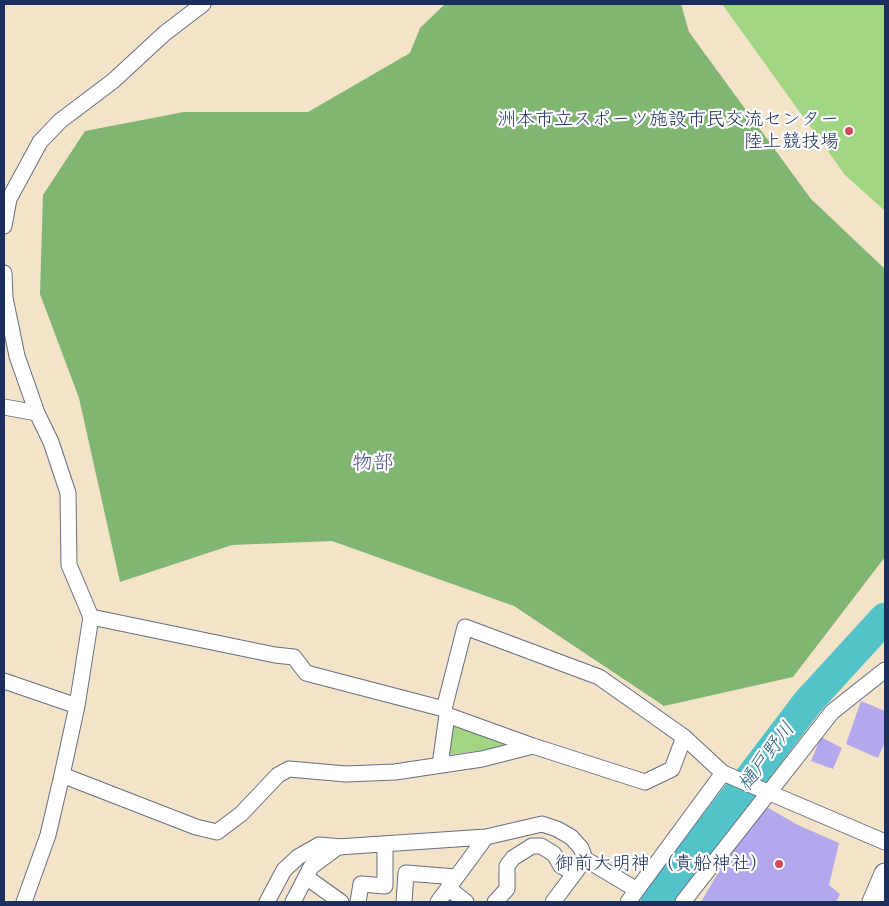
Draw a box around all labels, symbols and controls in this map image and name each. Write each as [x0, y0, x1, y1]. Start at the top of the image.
place label: 洲本市立スポーツ施設市民交流センター 陸上競技場 [497, 109, 839, 153]
marker: 洲本市立スポーツ施設市民交流センター 陸上競技場 [843, 125, 855, 137]
district label: 物部 [352, 451, 394, 477]
water label: 樋戸野川 [733, 718, 801, 796]
place label: 御前大明神 （貴船神社） [555, 853, 769, 875]
marker: 御前大明神 （貴船神社） [773, 858, 785, 870]

